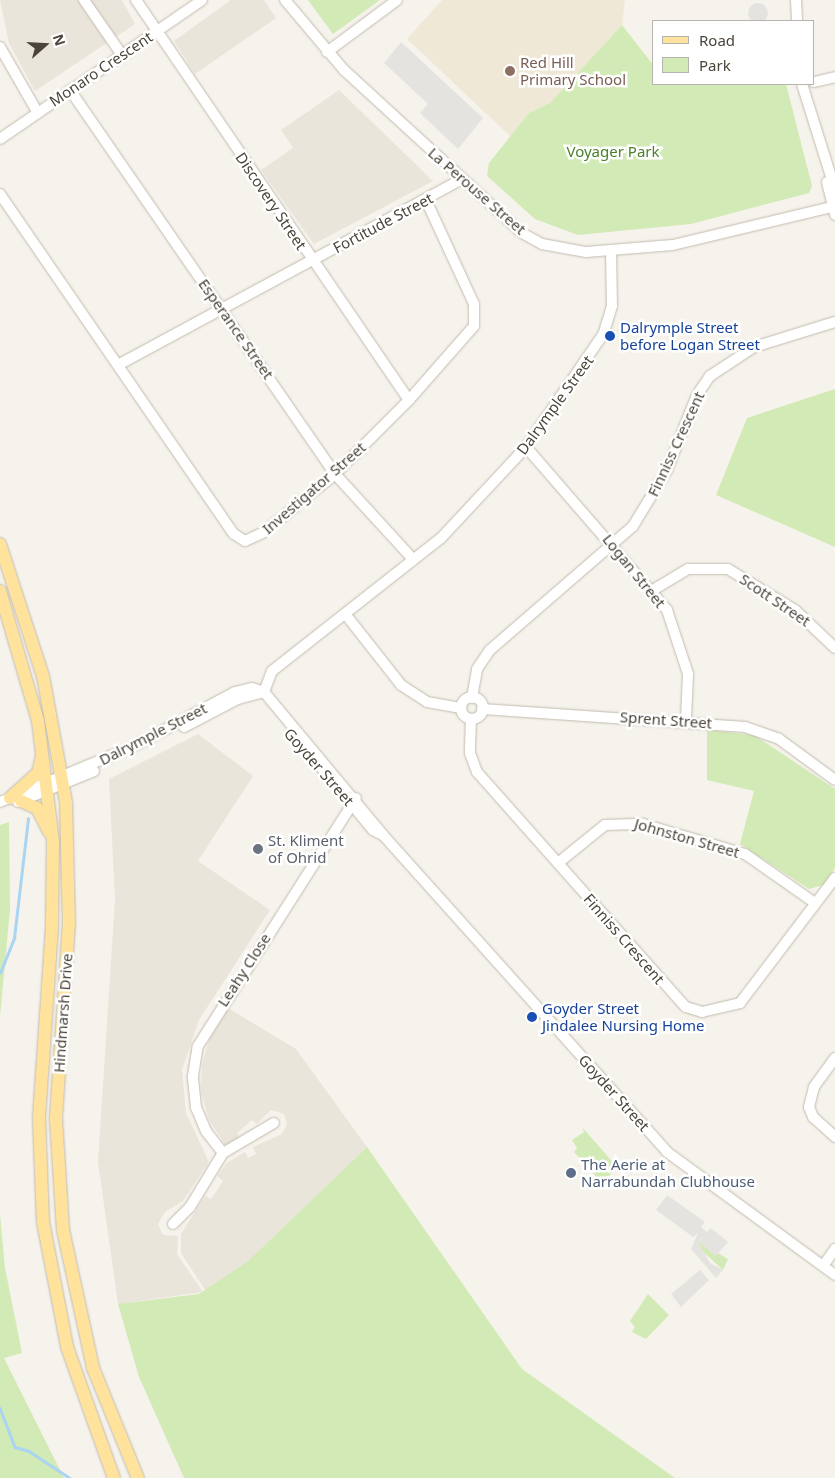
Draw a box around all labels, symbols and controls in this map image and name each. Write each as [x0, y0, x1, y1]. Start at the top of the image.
north arrow [20, 20, 70, 70]
legend [652, 20, 815, 85]
street label: Monaro Crescent [46, 28, 156, 110]
text: Road [699, 30, 735, 50]
text: N [49, 31, 70, 48]
place label: Red Hill Primary School [520, 53, 626, 88]
text: Park [699, 55, 731, 75]
marker: Red Hill Primary School [504, 65, 516, 77]
park label: Voyager Park [566, 143, 660, 161]
street label: La Perouse Street [425, 144, 529, 238]
street label: Discovery Street [232, 149, 310, 253]
street label: Fortitude Street [330, 189, 436, 257]
street label: Esperance Street [195, 275, 277, 383]
place label: Dalrymple Street before Logan Street [620, 318, 760, 353]
marker: Dalrymple Street before Logan Street [604, 330, 616, 342]
street label: Dalrymple Street [513, 352, 597, 458]
street label: Finniss Crescent [644, 389, 708, 499]
street label: Investigator Street [259, 438, 369, 538]
street label: Logan Street [599, 531, 669, 611]
street label: Scott Street [736, 570, 814, 630]
street label: Dalrymple Street [96, 699, 210, 769]
street label: Sprent Street [619, 708, 713, 732]
street label: Goyder Street [280, 724, 358, 810]
street label: Johnston Street [632, 814, 742, 862]
place label: St. Kliment of Ohrid [268, 831, 344, 866]
marker: St. Kliment of Ohrid [252, 843, 264, 855]
street label: Finniss Crescent [580, 890, 668, 988]
street label: Leahy Close [214, 930, 274, 1010]
street label: Hindmarsh Drive [50, 953, 76, 1073]
place label: Goyder Street Jindalee Nursing Home [542, 999, 705, 1034]
marker: Goyder Street Jindalee Nursing Home [526, 1011, 538, 1023]
street label: Goyder Street [575, 1051, 653, 1135]
place label: The Aerie at Narrabundah Clubhouse [581, 1155, 755, 1190]
marker: The Aerie at Narrabundah Clubhouse [565, 1167, 577, 1179]

